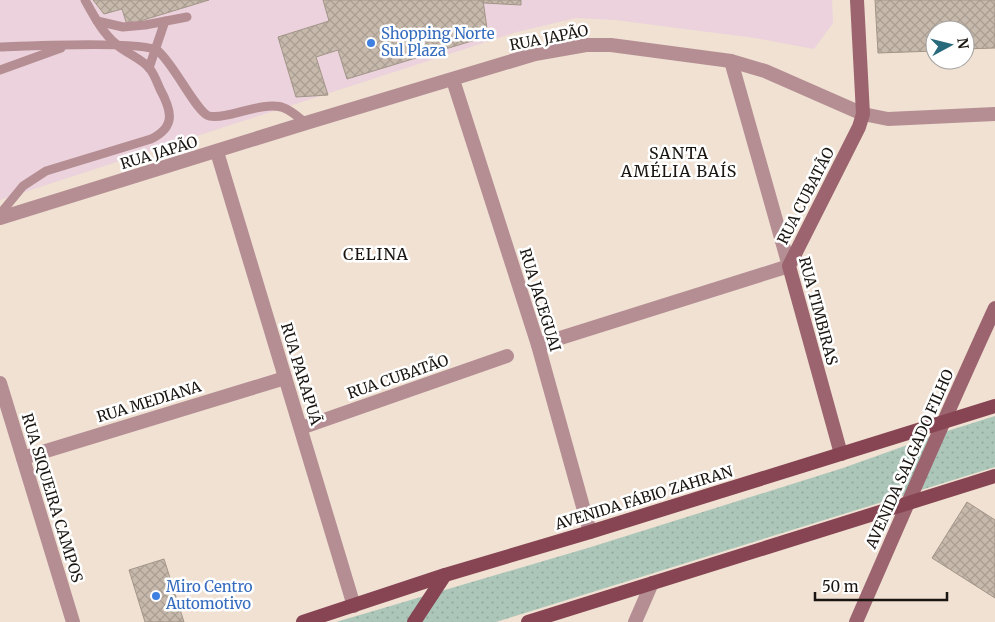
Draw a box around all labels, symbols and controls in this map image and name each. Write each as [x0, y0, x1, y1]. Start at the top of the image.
north arrow [925, 20, 975, 70]
street label: RUA JAPÃO [508, 21, 590, 54]
place label: Shopping Norte Sul Plaza [381, 24, 495, 60]
marker: Shopping Norte Sul Plaza [365, 37, 377, 49]
text: N [953, 37, 973, 50]
street label: RUA JAPÃO [118, 132, 200, 173]
district label: SANTA AMÉLIA BAÍS [620, 143, 737, 181]
street label: RUA CUBATÃO [773, 144, 838, 247]
district label: CELINA [343, 244, 409, 264]
street label: RUA JACEGUAI [516, 246, 565, 354]
street label: RUA TIMBIRAS [795, 255, 842, 367]
street label: RUA PARAPUÃ [277, 320, 326, 428]
street label: RUA CUBATÃO [345, 350, 451, 403]
street label: AVENIDA SALGADO FILHO [861, 366, 958, 552]
street label: RUA MEDIANA [94, 376, 204, 426]
street label: RUA SIQUEIRA CAMPOS [18, 411, 87, 585]
street label: AVENIDA FÁBIO ZAHRAN [551, 460, 735, 534]
scale bar [815, 570, 948, 602]
place label: Miro Centro Automotivo [165, 577, 253, 613]
text: 50 m [822, 577, 859, 596]
marker: Miro Centro Automotivo [150, 590, 162, 602]

